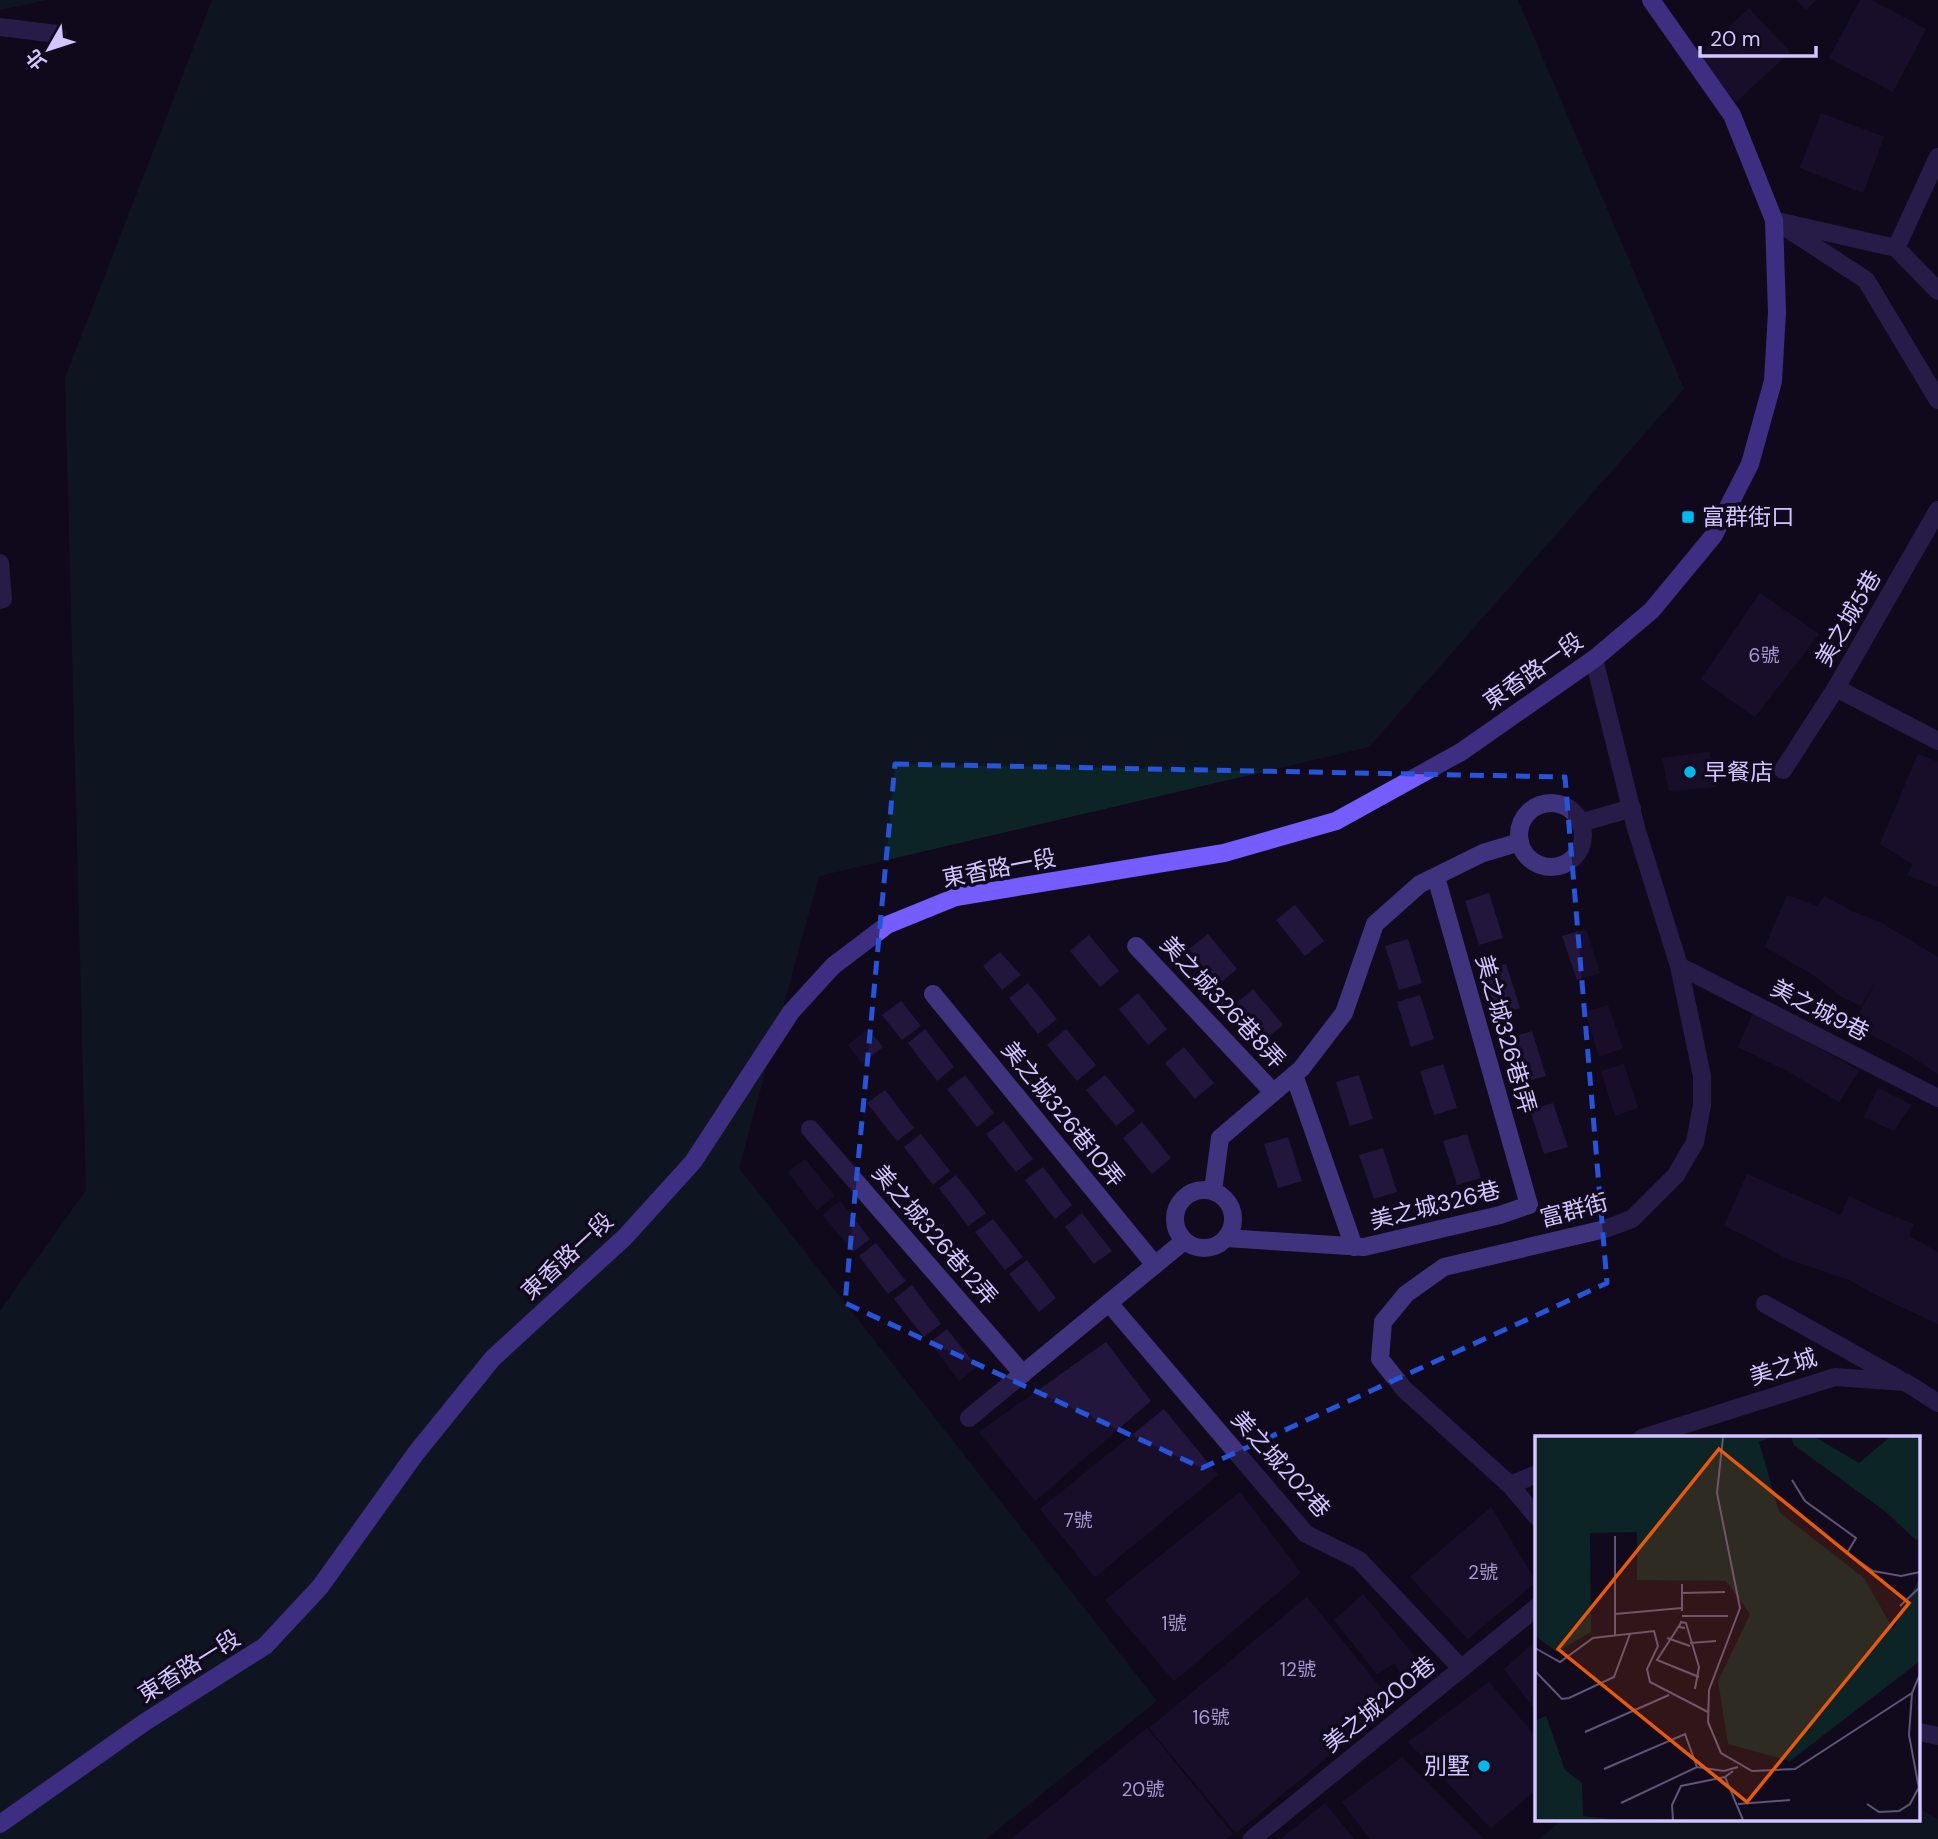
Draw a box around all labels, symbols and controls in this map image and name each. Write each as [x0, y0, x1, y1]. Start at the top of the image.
north arrow [14, 14, 84, 84]
scale bar [1700, 14, 1815, 58]
text: 20 m [1710, 25, 1761, 53]
text: 北 [20, 44, 52, 75]
place label: 富群街口 [1702, 502, 1794, 532]
marker: 富群街口 [1680, 509, 1696, 525]
street label: 美之城5巷 [1809, 565, 1887, 671]
street label: 東香路一段 [1477, 626, 1589, 716]
house number: 6號 [1749, 643, 1779, 668]
place label: 早餐店 [1704, 757, 1773, 787]
marker: 早餐店 [1682, 764, 1698, 780]
street label: 東香路一段 [940, 842, 1058, 894]
street label: 美之城326巷8弄 [1154, 930, 1292, 1074]
street label: 美之城326巷1弄 [1469, 951, 1543, 1117]
street label: 美之城9巷 [1766, 972, 1874, 1048]
street label: 美之城326巷10弄 [995, 1035, 1131, 1193]
street label: 美之城326巷12弄 [866, 1158, 1004, 1312]
street label: 美之城326巷 [1367, 1174, 1503, 1236]
street label: 富群街 [1537, 1187, 1611, 1233]
street label: 東香路一段 [515, 1206, 619, 1306]
street label: 美之城 [1746, 1342, 1820, 1392]
street label: 美之城202巷 [1225, 1404, 1337, 1524]
inset map [1535, 1436, 1920, 1822]
house number: 7號 [1063, 1508, 1093, 1533]
house number: 2號 [1468, 1560, 1498, 1585]
house number: 1號 [1162, 1611, 1186, 1636]
street label: 東香路一段 [132, 1623, 246, 1709]
street label: 美之城200巷 [1317, 1649, 1441, 1759]
house number: 12號 [1280, 1657, 1316, 1682]
house number: 16號 [1193, 1705, 1229, 1730]
place label: 別墅 [1424, 1751, 1470, 1781]
marker: 別墅 [1476, 1758, 1492, 1774]
house number: 20號 [1122, 1777, 1164, 1802]

